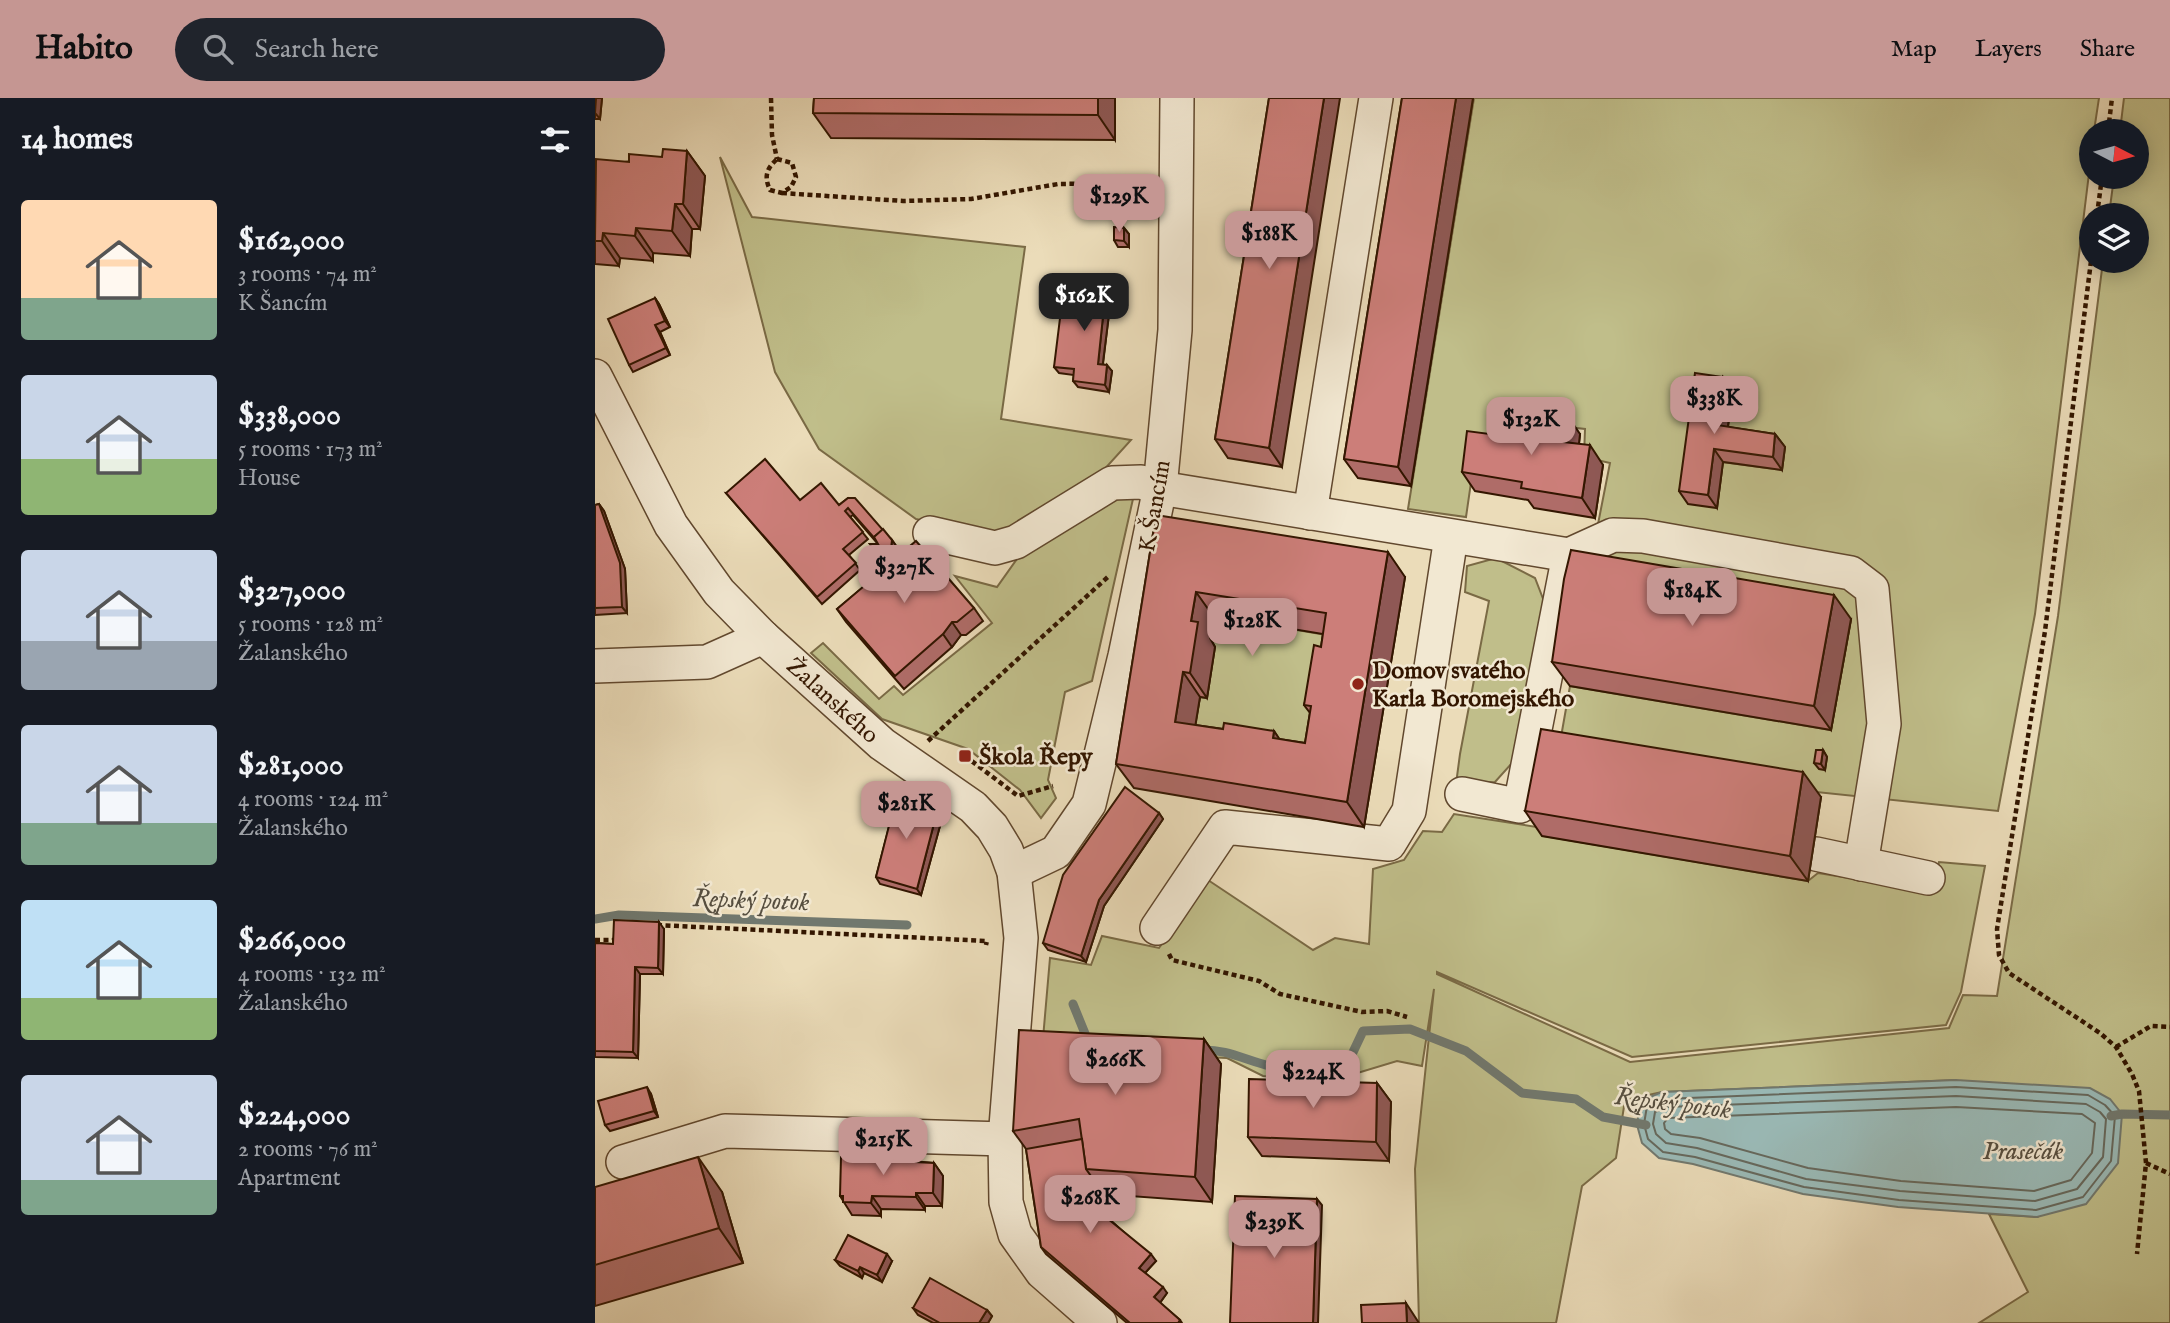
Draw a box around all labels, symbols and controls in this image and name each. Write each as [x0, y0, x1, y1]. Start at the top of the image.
search box [175, 18, 665, 81]
text: Habito [35, 28, 133, 70]
icon: search [199, 30, 237, 68]
text: Search here [255, 33, 379, 66]
text: Map [1891, 34, 1937, 65]
text: Layers [1975, 34, 2042, 65]
text: Share [2080, 34, 2135, 65]
north arrow [2079, 119, 2149, 189]
map controls [2079, 119, 2149, 273]
text: 14 homes [21, 121, 133, 159]
icon: filters [536, 121, 574, 159]
pin: $129K [1070, 174, 1168, 234]
text: $129K [1090, 182, 1148, 211]
button: layers [2079, 203, 2149, 273]
pin: $188K [1220, 212, 1318, 271]
text: $188K [1241, 219, 1297, 248]
text: $162,000 [238, 222, 345, 260]
icon: home [77, 228, 161, 312]
text: 3 rooms · 74 m² [238, 260, 377, 289]
pin: $162K [1035, 274, 1133, 333]
text: $162K [1055, 281, 1113, 310]
text: K Šancím [238, 289, 327, 318]
pin: $338K [1665, 376, 1763, 436]
text: $338K [1686, 384, 1742, 413]
text: $338,000 [238, 397, 341, 435]
pin: $132K [1482, 398, 1580, 457]
icon: home [77, 403, 161, 487]
text: $132K [1502, 405, 1560, 434]
text: 5 rooms · 173 m² [238, 435, 383, 464]
street label: K Šancím [1132, 458, 1179, 555]
text: House [238, 464, 300, 493]
pin: $327K [855, 546, 953, 605]
text: $327K [874, 553, 934, 582]
pin: $184K [1643, 568, 1741, 628]
text: $327,000 [238, 572, 346, 610]
text: $184K [1663, 576, 1721, 605]
icon: home [77, 578, 161, 662]
pin: $128K [1203, 598, 1301, 658]
text: $128K [1223, 606, 1281, 635]
text: 5 rooms · 128 m² [238, 610, 383, 639]
text: Žalanského [238, 639, 348, 668]
street label: Žalanského [779, 651, 885, 751]
place label: Domov svatého Karla Boromejského [1372, 656, 1574, 715]
marker: Domov svatého Karla Boromejského [1350, 676, 1366, 692]
place label: Škola Řepy [979, 742, 1094, 773]
text: $281,000 [238, 747, 344, 785]
marker: Škola Řepy [957, 748, 973, 764]
icon: home [77, 753, 161, 837]
pin: $281K [857, 782, 955, 841]
text: 4 rooms · 124 m² [238, 785, 388, 814]
text: $281K [877, 789, 935, 818]
text: Žalanského [238, 814, 348, 843]
water label: Řepský potok [692, 882, 811, 919]
text: $266,000 [238, 922, 346, 960]
icon: home [77, 928, 161, 1012]
text: 4 rooms · 132 m² [238, 960, 386, 989]
text: Žalanského [238, 989, 348, 1018]
pin: $266K [1066, 1038, 1164, 1097]
text: $266K [1085, 1045, 1145, 1074]
pin: $224K [1264, 1051, 1362, 1110]
text: $224K [1282, 1058, 1344, 1087]
water label: Řepský potok [1613, 1080, 1734, 1127]
text: $224,000 [238, 1097, 350, 1135]
icon: home [77, 1103, 161, 1187]
pin: $215K [834, 1118, 932, 1177]
text: $215K [854, 1125, 912, 1154]
text: 2 rooms · 76 m² [238, 1135, 378, 1164]
water label: Prasečák [1983, 1135, 2064, 1168]
text: Apartment [238, 1164, 341, 1193]
pin: $268K [1041, 1176, 1139, 1235]
text: $268K [1061, 1183, 1119, 1212]
pin: $239K [1225, 1200, 1323, 1260]
text: $239K [1245, 1208, 1303, 1237]

